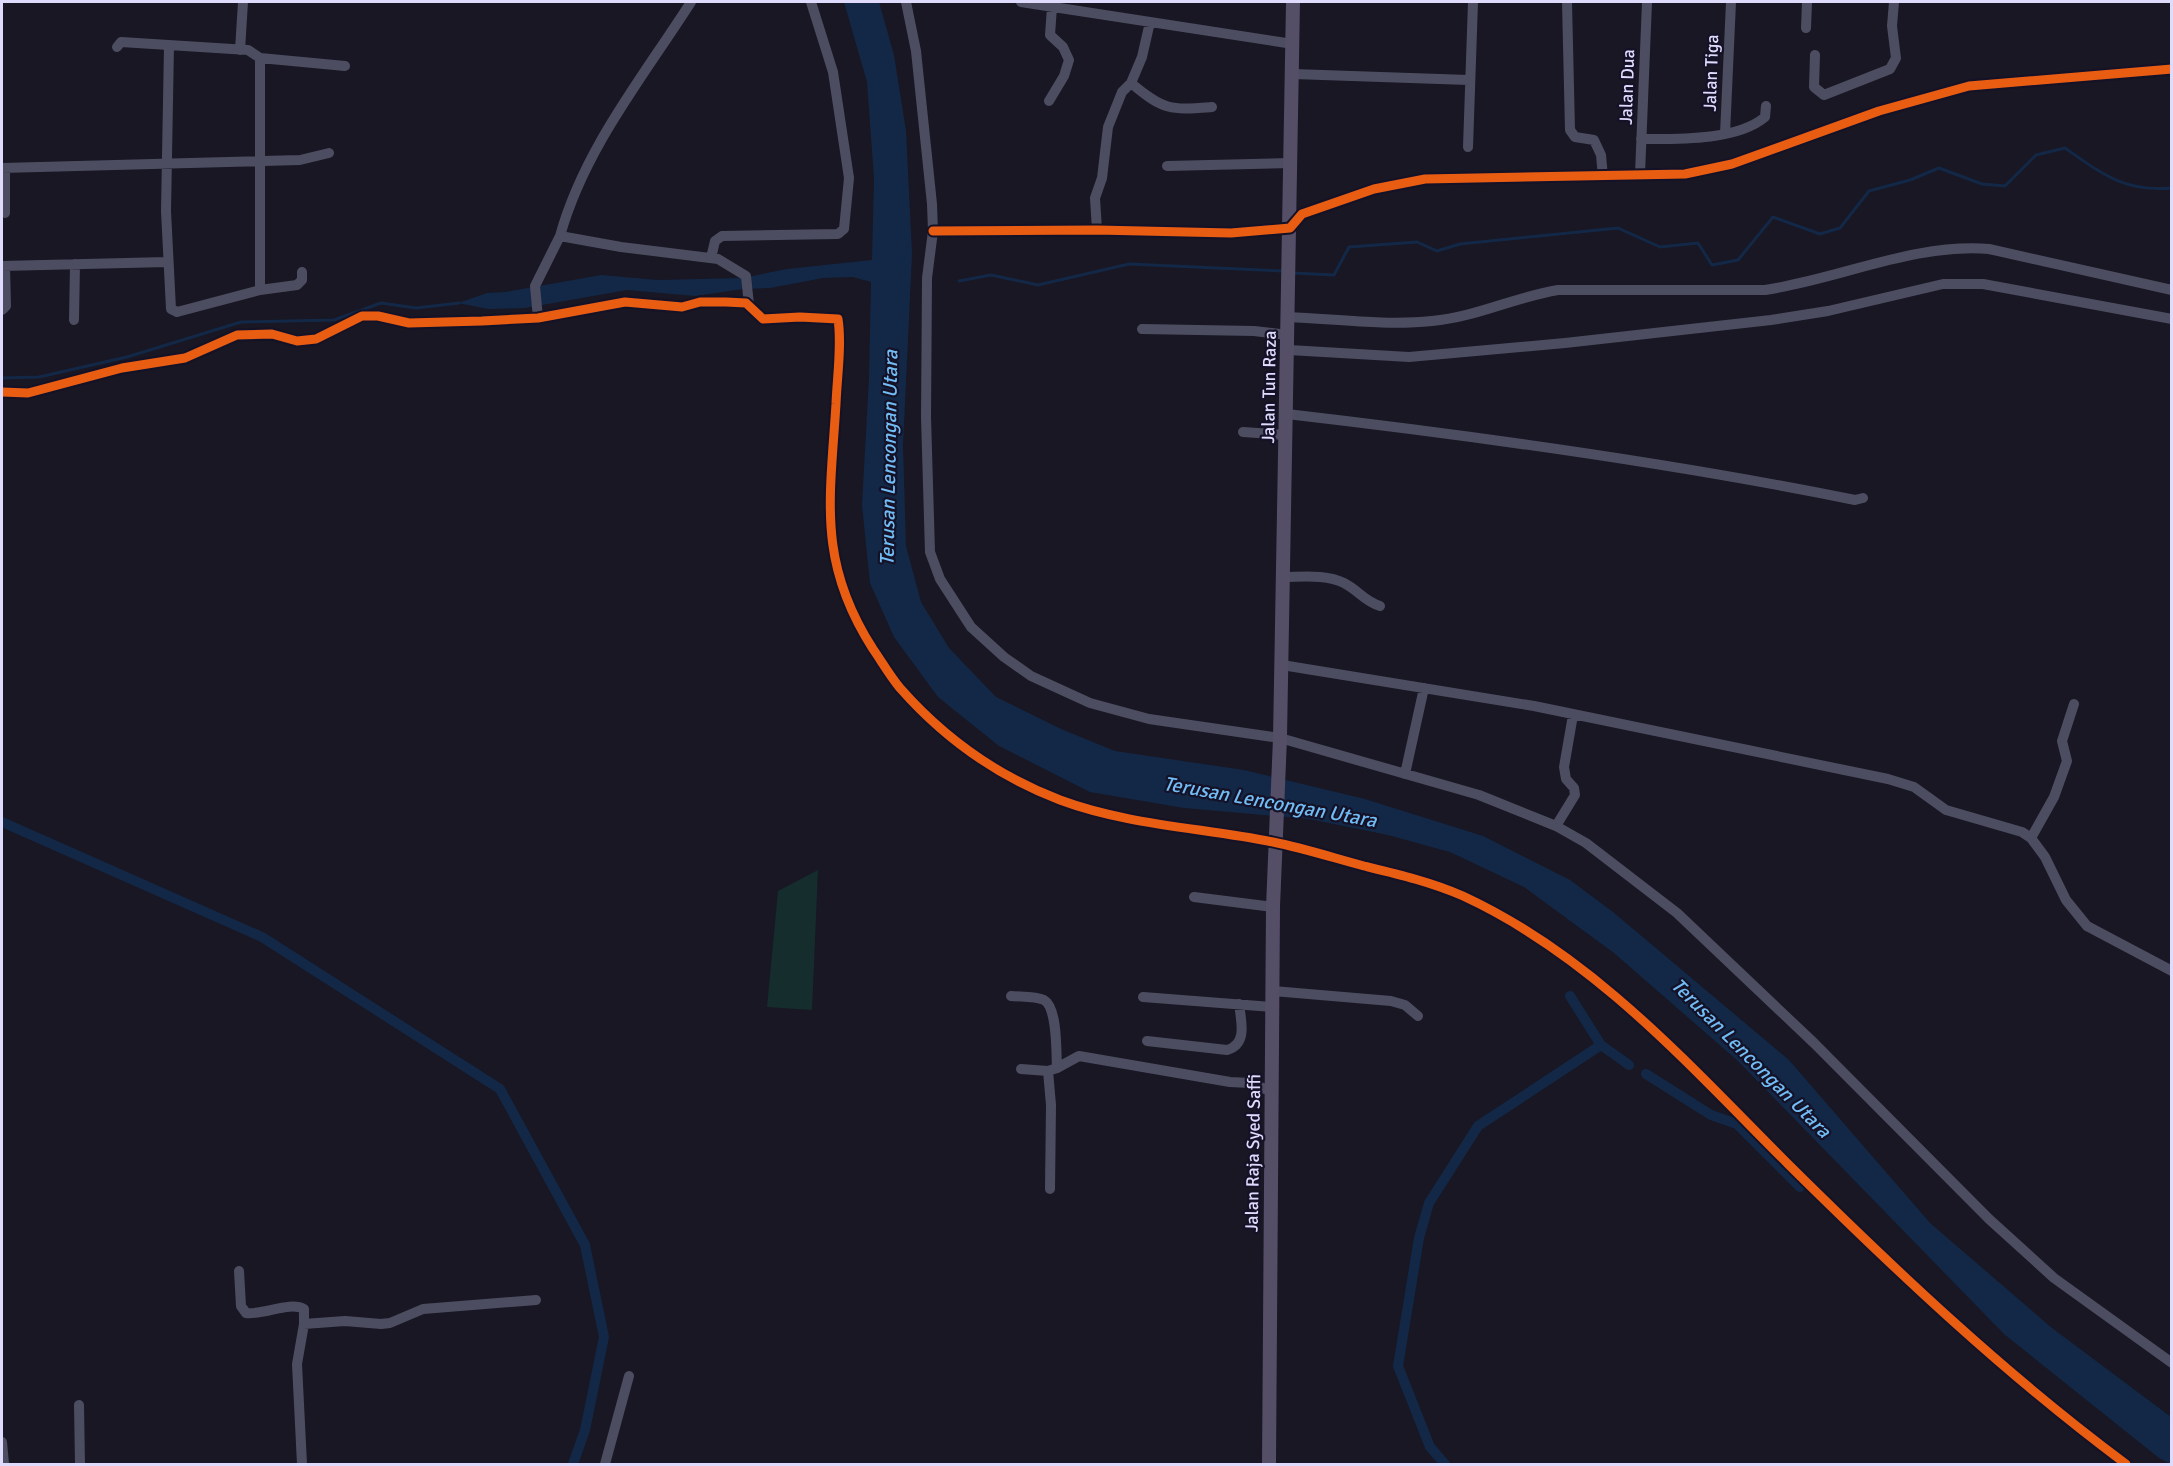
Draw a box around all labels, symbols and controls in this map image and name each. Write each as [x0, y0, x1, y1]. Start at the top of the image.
street label: Jalan Tiga [1699, 34, 1723, 112]
street label: Jalan Dua [1615, 49, 1639, 125]
street label: Jalan Tun Raza [1257, 330, 1281, 444]
water label: Terusan Lencongan Utara [875, 349, 903, 566]
water label: Terusan Lencongan Utara [1161, 771, 1379, 833]
water label: Terusan Lencongan Utara [1666, 973, 1837, 1144]
street label: Jalan Raja Syed Saffi [1241, 1074, 1265, 1232]

